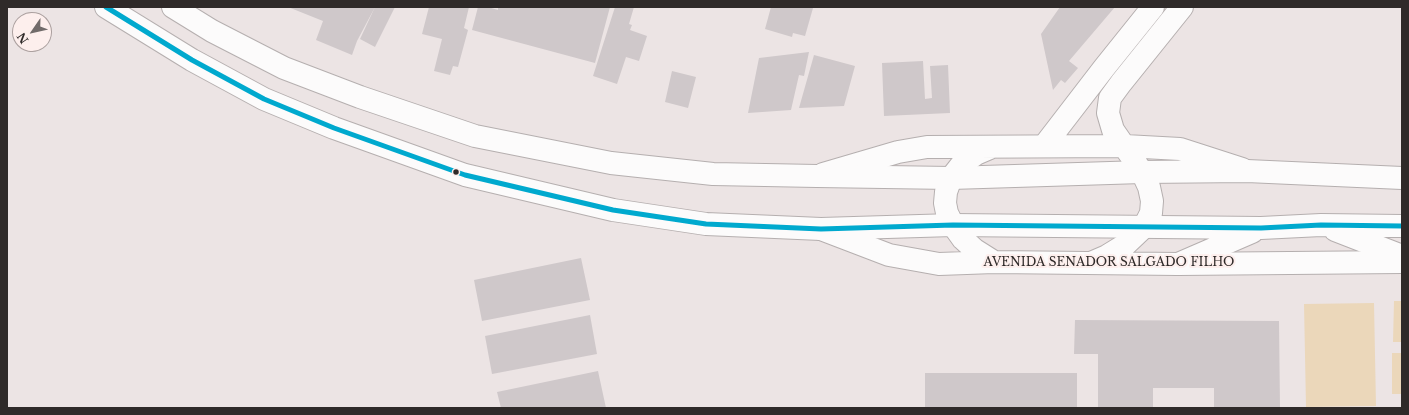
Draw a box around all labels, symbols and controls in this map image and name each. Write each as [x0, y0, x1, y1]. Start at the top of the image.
north arrow [12, 12, 52, 52]
text: N [14, 30, 32, 46]
unlabelled marker [451, 167, 461, 177]
street label: AVENIDA SENADOR SALGADO FILHO [984, 256, 1234, 270]

